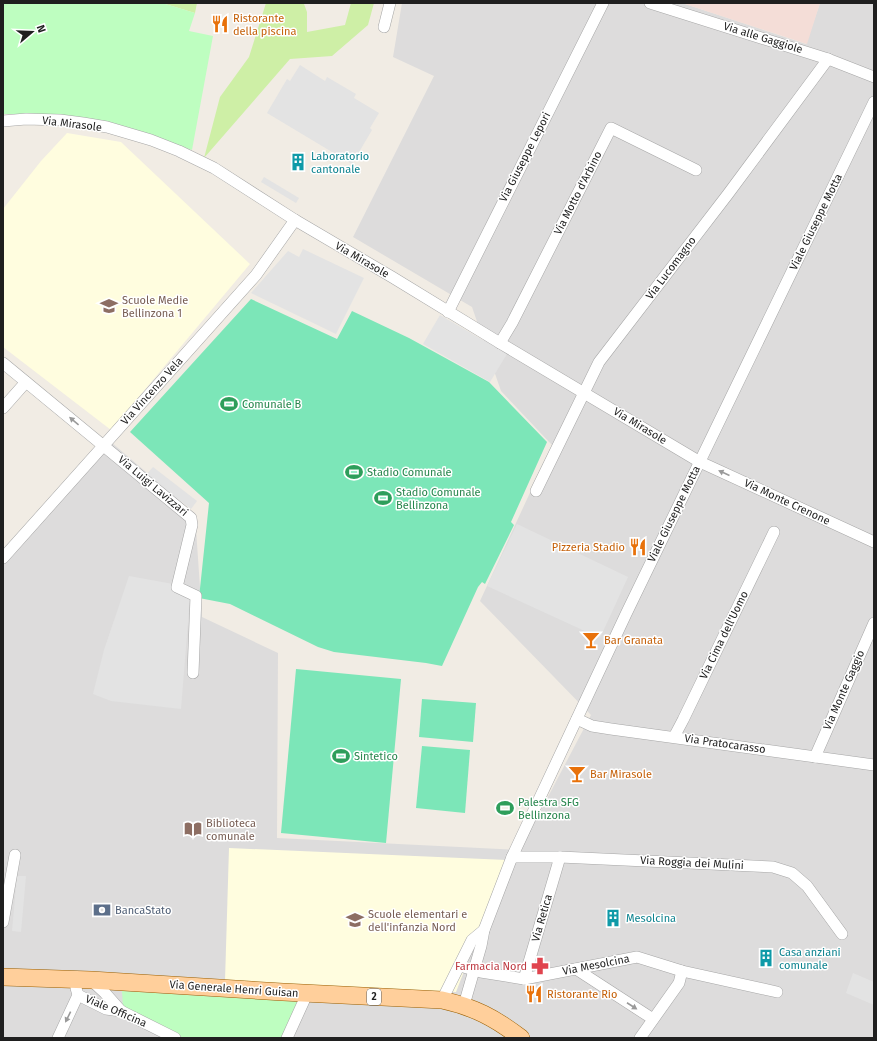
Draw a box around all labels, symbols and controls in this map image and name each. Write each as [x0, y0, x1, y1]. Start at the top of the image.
north arrow [12, 12, 52, 52]
place label: Ristorante della piscina [233, 12, 296, 38]
restaurant icon: Ristorante della piscina [210, 14, 230, 34]
street label: Via alle Gaggiole [722, 20, 804, 56]
text: N [34, 23, 48, 34]
street label: Via Giuseppe Lepori [497, 110, 553, 204]
street label: Via Mirasole [41, 114, 103, 134]
street label: Via Motto d'Arbino [551, 149, 605, 237]
place label: Laboratorio cantonale [311, 150, 369, 176]
building icon: Laboratorio cantonale [288, 152, 308, 172]
street label: Viale Giuseppe Motta [787, 172, 845, 272]
street label: Via Lucomagno [643, 234, 699, 302]
street label: Via Mirasole [333, 239, 391, 281]
place label: Scuole Medie Bellinzona 1 [122, 294, 188, 320]
school or university icon: Scuole Medie Bellinzona 1 [99, 296, 119, 316]
street label: Via Vincenzo Vela [118, 355, 186, 427]
sports icon: Comunale B [219, 394, 239, 414]
place label: Comunale B [242, 398, 302, 411]
street label: Via Mirasole [611, 405, 669, 447]
one-way arrow [68, 416, 79, 425]
street label: Via Luigi Lavizzari [115, 453, 191, 519]
sports icon: Stadio Comunale [344, 462, 364, 482]
street label: Viale Giuseppe Motta [645, 464, 703, 564]
place label: Stadio Comunale [367, 466, 452, 479]
one-way arrow [719, 470, 730, 476]
street label: Via Monte Crenone [742, 476, 832, 528]
place label: Stadio Comunale Bellinzona [396, 486, 481, 512]
sports icon: Stadio Comunale Bellinzona [373, 488, 393, 508]
restaurant icon: Pizzeria Stadio [628, 537, 648, 557]
place label: Pizzeria Stadio [552, 541, 625, 554]
street label: Via Cima dell'Uomo [697, 589, 751, 681]
bar icon: Bar Granata [581, 630, 601, 650]
place label: Bar Granata [604, 634, 663, 647]
street label: Via Monte Gaggio [821, 648, 867, 732]
street label: Via Pratocarasso [684, 732, 766, 756]
sports icon: Sintetico [331, 746, 351, 766]
place label: Sintetico [354, 750, 398, 763]
bar icon: Bar Mirasole [567, 764, 587, 784]
place label: Bar Mirasole [590, 768, 652, 781]
place label: Palestra SFG Bellinzona [518, 796, 579, 822]
sports icon: Palestra SFG Bellinzona [495, 798, 515, 818]
place label: Biblioteca comunale [206, 817, 256, 843]
library icon: Biblioteca comunale [183, 819, 203, 839]
street label: Via Roggia dei Mulini [640, 854, 744, 872]
street label: Via Retica [529, 893, 555, 943]
bank icon: BancaStato [92, 900, 112, 920]
place label: BancaStato [115, 904, 171, 917]
place label: Scuole elementari e dell'infanzia Nord [368, 908, 467, 934]
building icon: Mesolcina [603, 908, 623, 928]
school or university icon: Scuole elementari e dell'infanzia Nord [345, 910, 365, 930]
place label: Mesolcina [626, 912, 676, 925]
place label: Casa anziani comunale [779, 946, 841, 972]
building icon: Casa anziani comunale [756, 948, 776, 968]
street label: Via Mesolcina [561, 952, 631, 978]
pharmacy icon: Farmacia Nord [530, 956, 550, 976]
place label: Farmacia Nord [455, 960, 527, 973]
street label: Via Generale Henri Guisan [169, 978, 299, 1000]
restaurant icon: Ristorante Rio [524, 984, 544, 1004]
place label: Ristorante Rio [547, 988, 617, 1001]
road number: 2 [367, 989, 381, 1005]
street label: Viale Officina [83, 992, 149, 1030]
one-way arrow [627, 1002, 638, 1010]
one-way arrow [65, 1011, 71, 1022]

